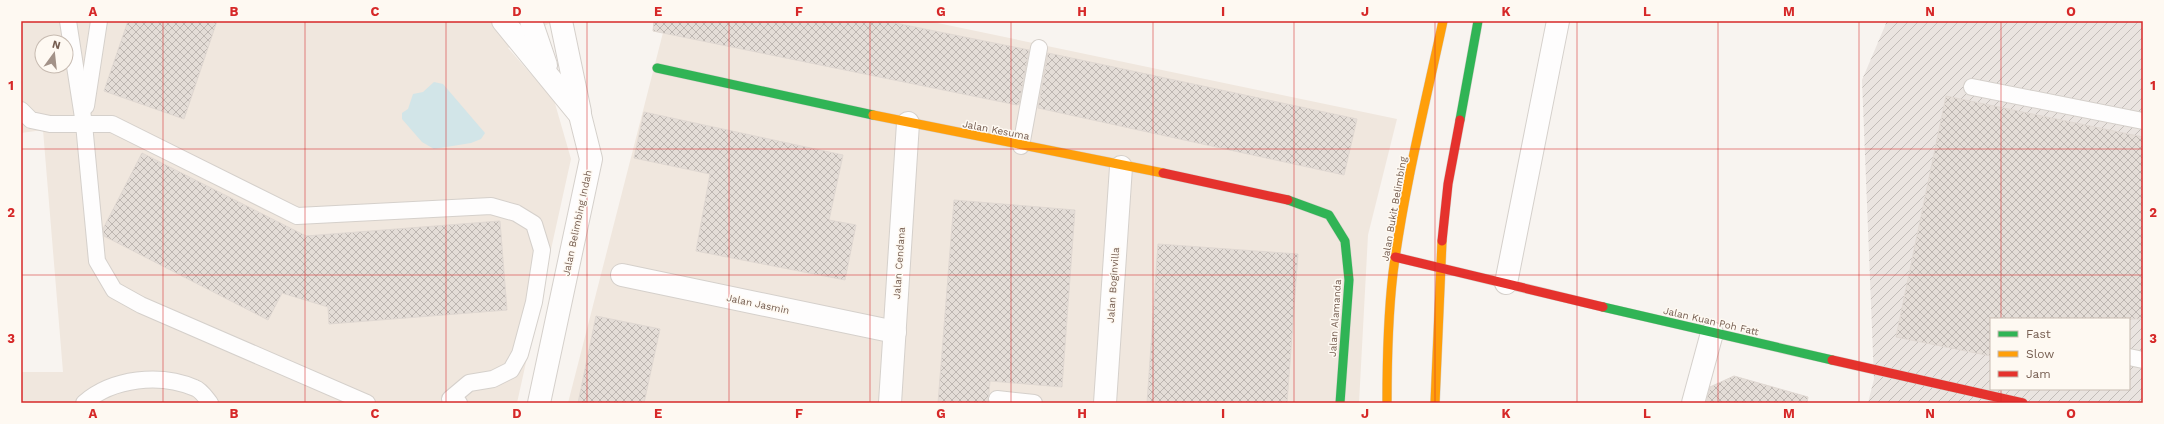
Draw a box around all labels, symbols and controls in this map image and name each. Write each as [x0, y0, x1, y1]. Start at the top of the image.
text: A [89, 4, 98, 19]
text: B [230, 4, 239, 19]
text: C [371, 4, 380, 19]
text: D [512, 4, 522, 19]
text: E [654, 4, 662, 19]
text: F [795, 4, 803, 19]
text: G [936, 4, 946, 19]
text: H [1077, 4, 1087, 19]
text: I [1221, 4, 1225, 19]
text: J [1361, 4, 1369, 19]
text: K [1501, 4, 1511, 19]
text: L [1643, 4, 1651, 19]
text: M [1783, 4, 1795, 19]
text: N [1925, 4, 1935, 19]
text: O [2066, 4, 2076, 19]
north arrow [34, 34, 74, 74]
text: N [51, 37, 62, 52]
text: 1 [8, 78, 14, 93]
text: 1 [2150, 78, 2156, 93]
street label: Jalan Kesuma [962, 118, 1031, 142]
street label: Jalan Bukit Belimbing [1379, 155, 1409, 262]
street label: Jalan Belimbing Indah [560, 169, 594, 277]
text: 2 [7, 205, 15, 220]
text: 2 [2149, 205, 2157, 220]
street label: Jalan Cendana [891, 226, 907, 299]
street label: Jalan Boginvilla [1105, 247, 1121, 323]
street label: Jalan Alamanda [1327, 279, 1343, 357]
street label: Jalan Jasmin [726, 292, 790, 316]
street label: Jalan Kuan Poh Fatt [1662, 305, 1761, 338]
legend [1990, 318, 2130, 390]
text: Fast [2026, 327, 2051, 341]
text: 3 [7, 331, 15, 346]
text: 3 [2149, 331, 2157, 346]
text: Slow [2026, 347, 2054, 361]
text: Jam [2026, 367, 2051, 381]
text: A [89, 406, 98, 421]
text: B [230, 406, 239, 421]
text: C [371, 406, 380, 421]
text: D [512, 406, 522, 421]
text: E [654, 406, 662, 421]
text: F [795, 406, 803, 421]
text: G [936, 406, 946, 421]
text: H [1077, 406, 1087, 421]
text: I [1221, 406, 1225, 421]
text: J [1361, 406, 1369, 421]
text: K [1501, 406, 1511, 421]
text: L [1643, 406, 1651, 421]
text: M [1783, 406, 1795, 421]
text: N [1925, 406, 1935, 421]
text: O [2066, 406, 2076, 421]

